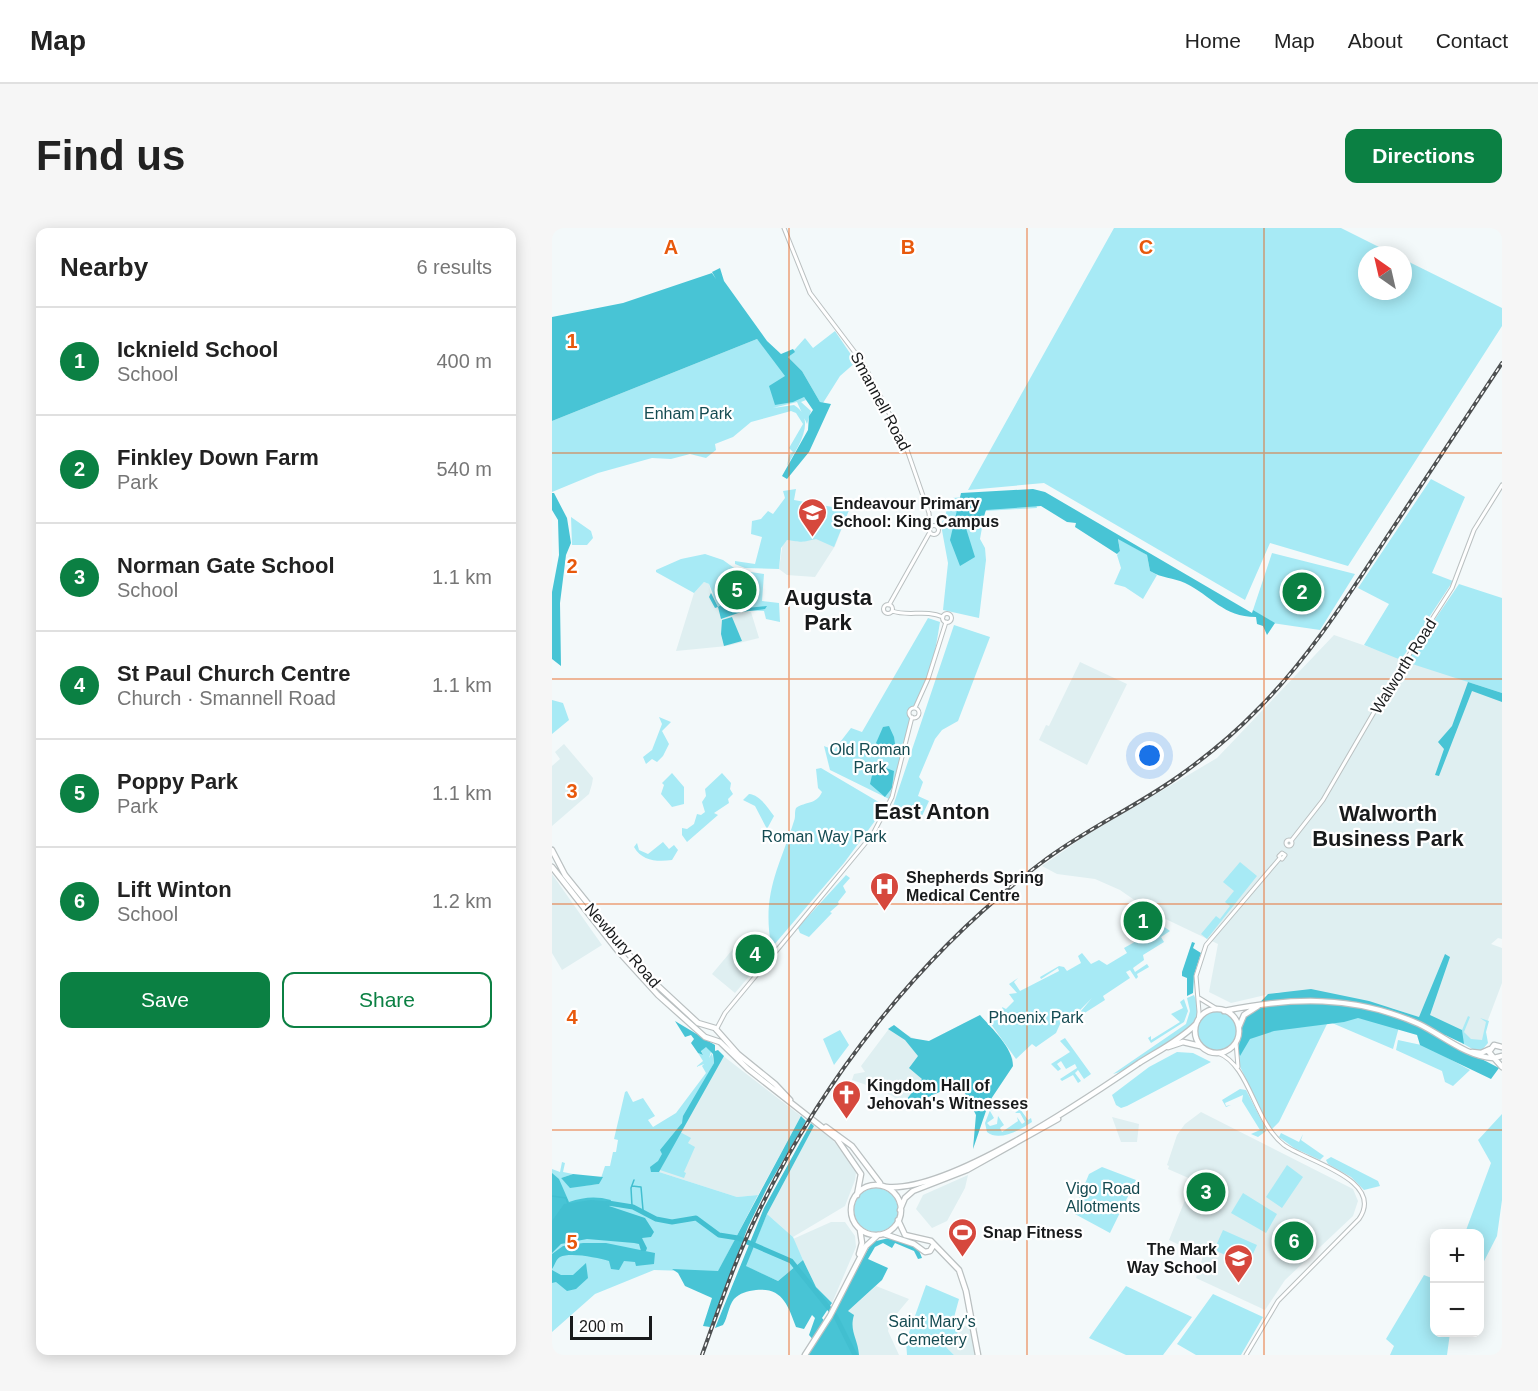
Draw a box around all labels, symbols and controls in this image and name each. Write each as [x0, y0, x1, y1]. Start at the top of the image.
text: Map [30, 25, 86, 56]
text: Home [1185, 29, 1241, 52]
text: Map [1274, 29, 1315, 52]
text: About [1348, 29, 1403, 52]
text: Contact [1436, 29, 1508, 52]
button: Directions [1345, 129, 1502, 183]
text: Find us [36, 132, 185, 179]
text: A [664, 236, 678, 258]
text: B [901, 236, 915, 258]
text: C [1139, 236, 1153, 258]
north arrow [1358, 246, 1412, 300]
text: Nearby [60, 252, 148, 282]
text: 6 results [416, 256, 492, 278]
text: 1 [566, 330, 578, 352]
text: Icknield School [117, 337, 278, 362]
street label: Smannell Road [847, 349, 914, 454]
text: 1 [74, 350, 85, 372]
text: 400 m [436, 350, 492, 372]
text: School [117, 363, 178, 385]
park label: Enham Park [644, 405, 733, 422]
text: Finkley Down Farm [117, 445, 319, 470]
text: 2 [74, 458, 85, 480]
text: 540 m [436, 458, 492, 480]
text: Park [117, 471, 158, 493]
place label: Endeavour Primary School: King Campus [833, 495, 999, 530]
school or university icon: Endeavour Primary School: King Campus [796, 496, 828, 538]
text: Norman Gate School [117, 553, 335, 578]
text: 2 [566, 555, 578, 577]
text: 3 [74, 566, 85, 588]
text: 1.1 km [432, 566, 492, 588]
pin: 5 [718, 568, 756, 613]
pin: 2 [1282, 570, 1322, 614]
text: School [117, 579, 178, 601]
district label: Augusta Park [784, 585, 873, 635]
street label: Walworth Road [1367, 616, 1439, 717]
text: St Paul Church Centre [117, 661, 350, 686]
text: 4 [74, 674, 85, 696]
text: 1.1 km [432, 674, 492, 696]
text: Church · Smannell Road [117, 687, 336, 709]
park label: Old Roman Park [830, 741, 910, 776]
your location [1135, 741, 1164, 770]
text: Poppy Park [117, 769, 238, 794]
text: 3 [566, 780, 578, 802]
text: 5 [74, 782, 85, 804]
text: 1.1 km [432, 782, 492, 804]
text: Park [117, 795, 158, 817]
district label: East Anton [874, 799, 990, 824]
district label: Walworth Business Park [1312, 801, 1465, 851]
park label: Roman Way Park [762, 828, 887, 845]
place label: Shepherds Spring Medical Centre [906, 869, 1044, 904]
hospital icon: Shepherds Spring Medical Centre [869, 870, 901, 912]
text: Lift Winton [117, 877, 232, 902]
text: 6 [74, 890, 85, 912]
text: 1.2 km [432, 890, 492, 912]
pin: 1 [1124, 898, 1162, 944]
street label: Newbury Road [581, 900, 664, 991]
text: School [117, 903, 178, 925]
pin: 4 [736, 932, 774, 976]
button: Save [60, 972, 270, 1028]
button: Share [282, 972, 492, 1028]
text: 4 [566, 1006, 578, 1028]
park label: Phoenix Park [988, 1009, 1085, 1026]
place label: Kingdom Hall of Jehovah's Witnesses [867, 1077, 1028, 1112]
church icon: Kingdom Hall of Jehovah's Witnesses [830, 1078, 862, 1120]
pin: 3 [1186, 1170, 1226, 1214]
park label: Vigo Road Allotments [1066, 1180, 1140, 1215]
sports icon: Snap Fitness [946, 1216, 978, 1258]
pin: 6 [1274, 1218, 1314, 1264]
place label: Snap Fitness [983, 1224, 1083, 1241]
map controls [1430, 1229, 1484, 1337]
button: + [1430, 1229, 1484, 1283]
text: 5 [566, 1231, 578, 1253]
place label: The Mark Way School [1127, 1241, 1217, 1276]
school or university icon: The Mark Way School [1222, 1242, 1254, 1284]
button: − [1430, 1283, 1484, 1337]
scale bar [570, 1313, 652, 1340]
park label: Saint Mary's Cemetery [888, 1313, 976, 1348]
text: 200 m [579, 1318, 623, 1335]

